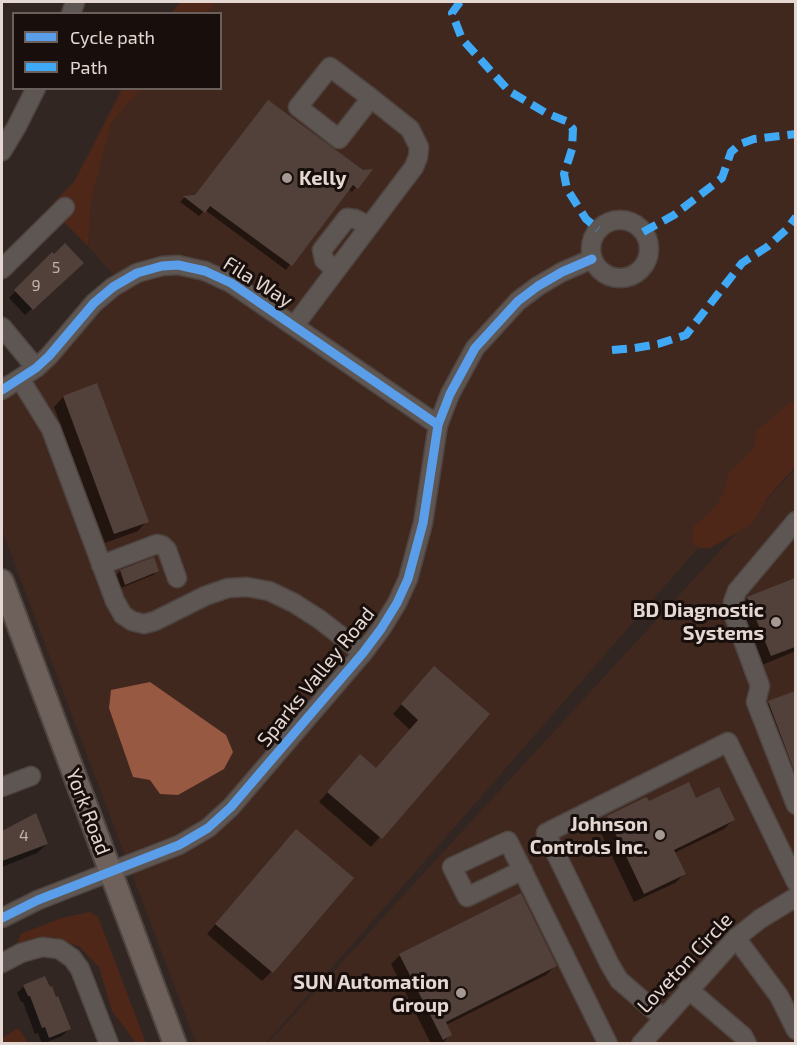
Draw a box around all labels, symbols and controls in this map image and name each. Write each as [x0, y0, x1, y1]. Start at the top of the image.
legend [12, 12, 222, 90]
text: Cycle path [70, 26, 155, 48]
text: Path [70, 56, 108, 78]
place label: Kelly [299, 166, 347, 190]
marker: Kelly [280, 171, 294, 185]
street label: Fila Way [219, 251, 297, 313]
house number: 5 [52, 258, 60, 278]
house number: 9 [31, 276, 41, 296]
place label: BD Diagnostic Systems [633, 598, 764, 645]
street label: Sparks Valley Road [252, 602, 380, 752]
marker: BD Diagnostic Systems [769, 615, 783, 629]
street label: York Road [61, 766, 115, 858]
place label: Johnson Controls Inc. [530, 812, 648, 859]
house number: 4 [19, 826, 29, 846]
marker: Johnson Controls Inc. [653, 828, 667, 842]
street label: Loveton Circle [632, 908, 738, 1018]
place label: SUN Automation Group [293, 970, 449, 1017]
marker: SUN Automation Group [454, 986, 468, 1000]

